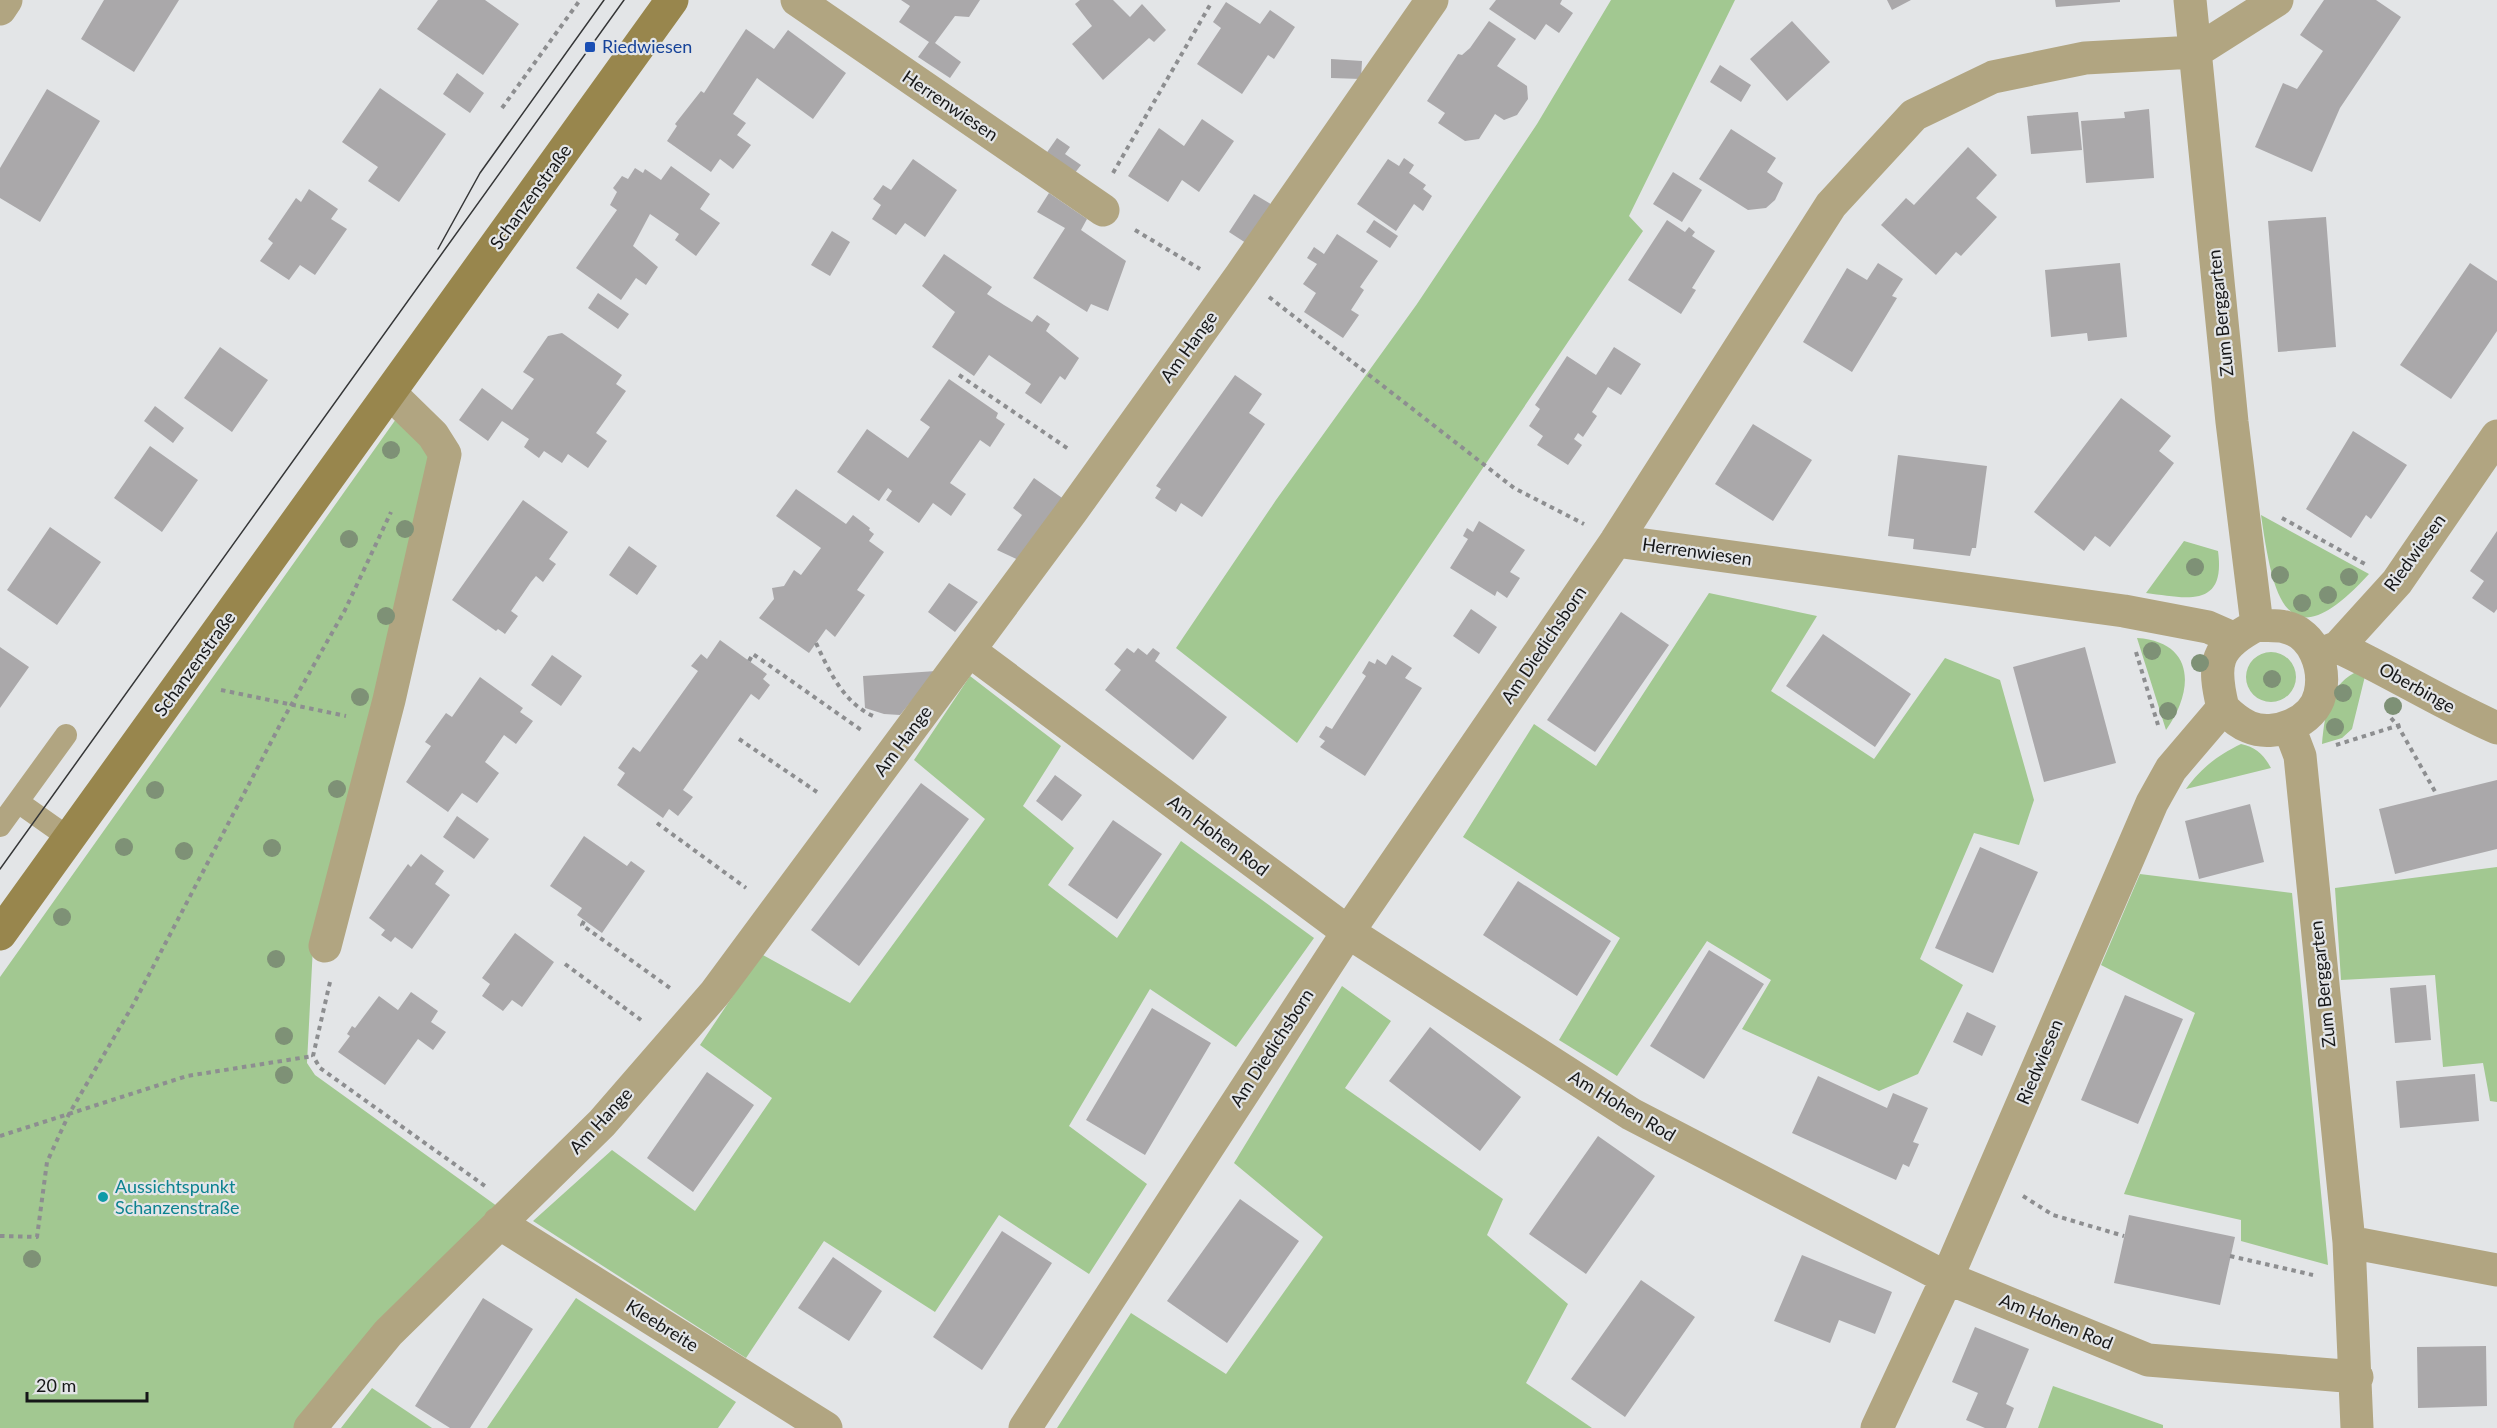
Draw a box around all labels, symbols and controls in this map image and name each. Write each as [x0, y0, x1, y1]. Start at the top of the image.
place label: Riedwiesen [602, 35, 692, 57]
marker: Riedwiesen [583, 40, 597, 54]
street label: Herrenwiesen [899, 65, 1003, 145]
street label: Schanzenstraße [485, 140, 576, 253]
street label: Zum Berggarten [2202, 249, 2238, 378]
street label: Am Hange [1155, 306, 1221, 386]
street label: Riedwiesen [2379, 509, 2450, 595]
street label: Herrenwiesen [1641, 532, 1753, 570]
street label: Am Diedichsborn [1496, 582, 1590, 707]
street label: Schanzenstraße [149, 607, 240, 720]
street label: Oberbinge [2376, 657, 2459, 717]
street label: Am Hange [869, 701, 936, 780]
street label: Am Hohen Rod [1164, 790, 1273, 880]
street label: Zum Berggarten [2304, 920, 2340, 1049]
street label: Am Diedichsborn [1225, 984, 1318, 1111]
street label: Riedwiesen [2011, 1016, 2067, 1108]
street label: Am Hohen Rod [1565, 1065, 1680, 1146]
street label: Am Hange [564, 1083, 637, 1158]
place label: Aussichtspunkt Schanzenstraße [115, 1175, 239, 1218]
marker: Aussichtspunkt Schanzenstraße [96, 1190, 110, 1204]
street label: Am Hohen Rod [1996, 1288, 2116, 1354]
street label: Kleebreite [622, 1294, 703, 1356]
scale bar [27, 1365, 147, 1403]
text: 20 m [36, 1374, 76, 1396]

